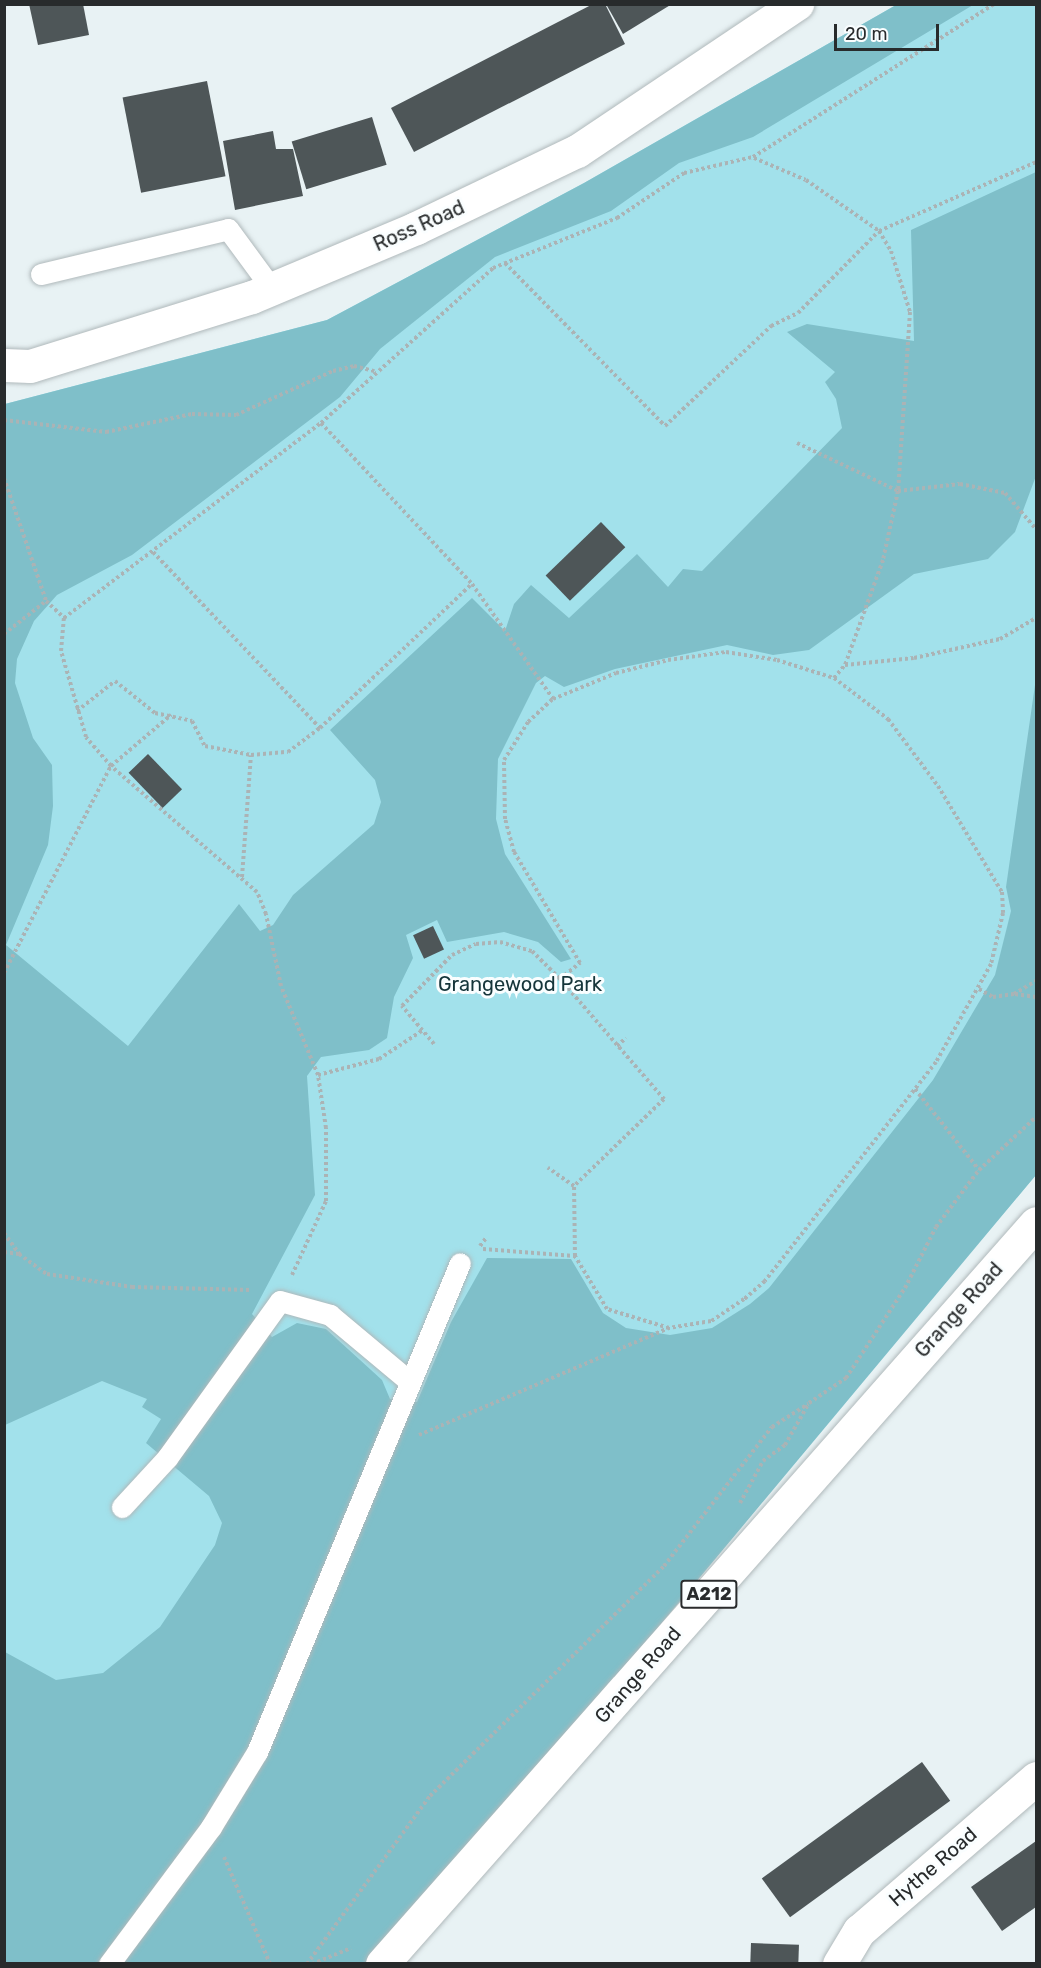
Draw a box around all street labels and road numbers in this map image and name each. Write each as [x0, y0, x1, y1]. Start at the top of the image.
street label: Ross Road [370, 195, 468, 257]
street label: Grange Road [910, 1258, 1008, 1362]
road number: A212 [679, 1579, 739, 1609]
street label: Grange Road [590, 1622, 686, 1728]
street label: Hythe Road [884, 1822, 982, 1912]

